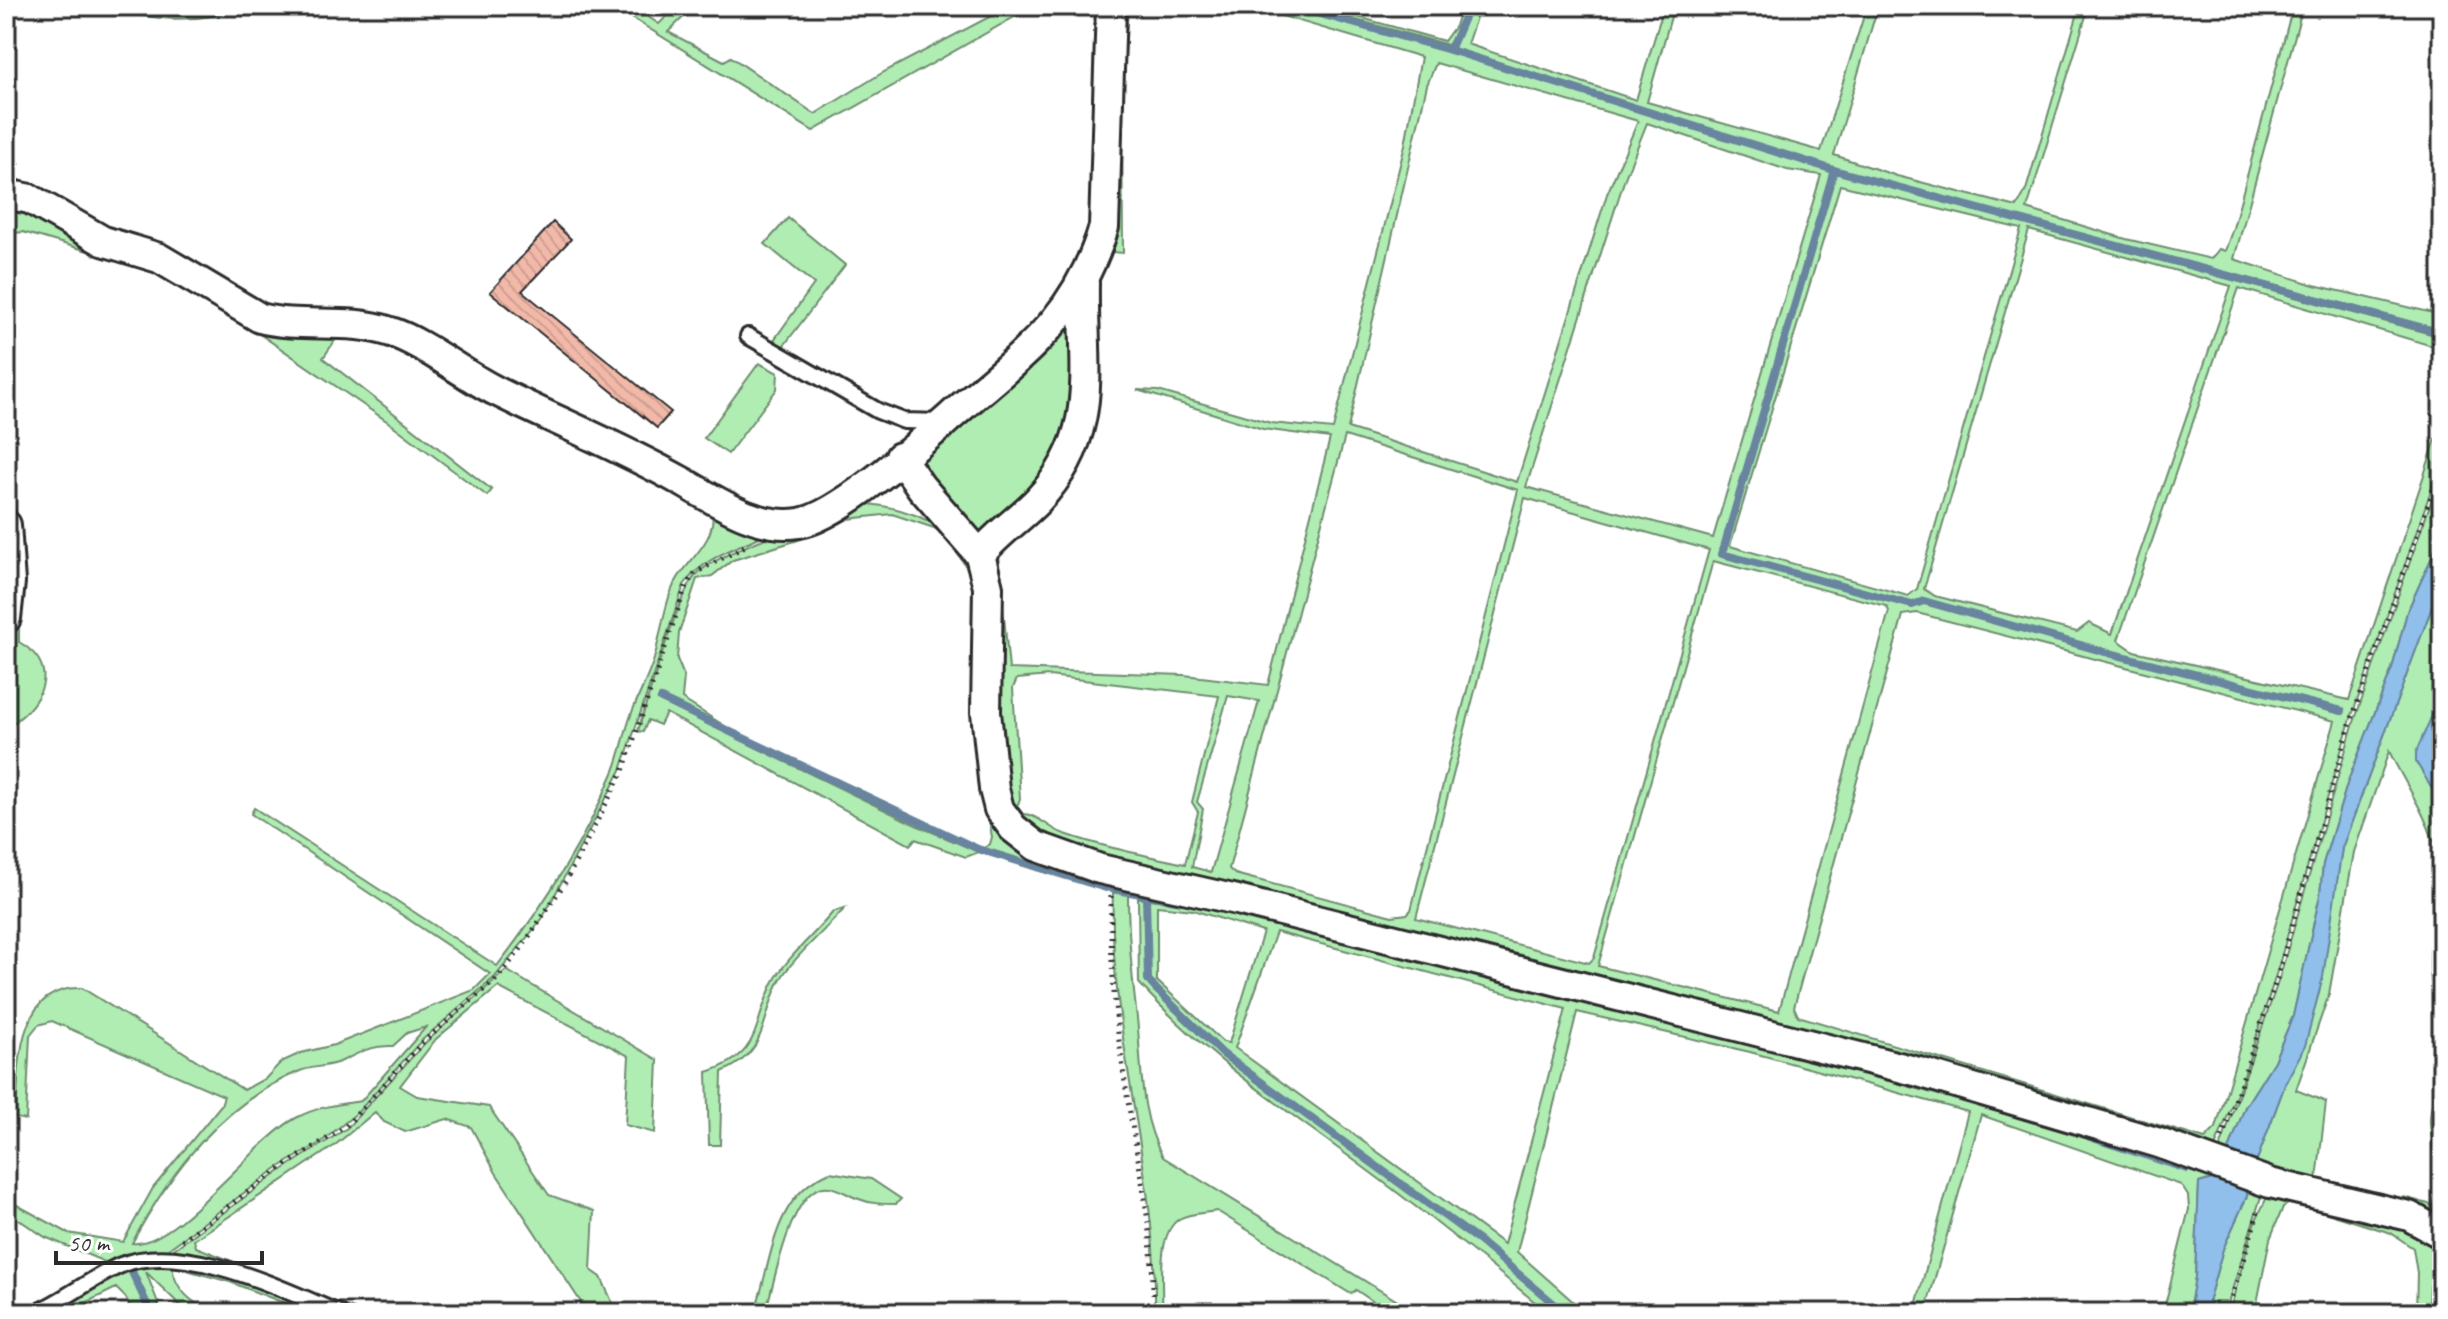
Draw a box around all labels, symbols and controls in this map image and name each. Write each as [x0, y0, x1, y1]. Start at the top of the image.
scale bar [56, 1215, 262, 1265]
text: 50 m [68, 1228, 111, 1258]

